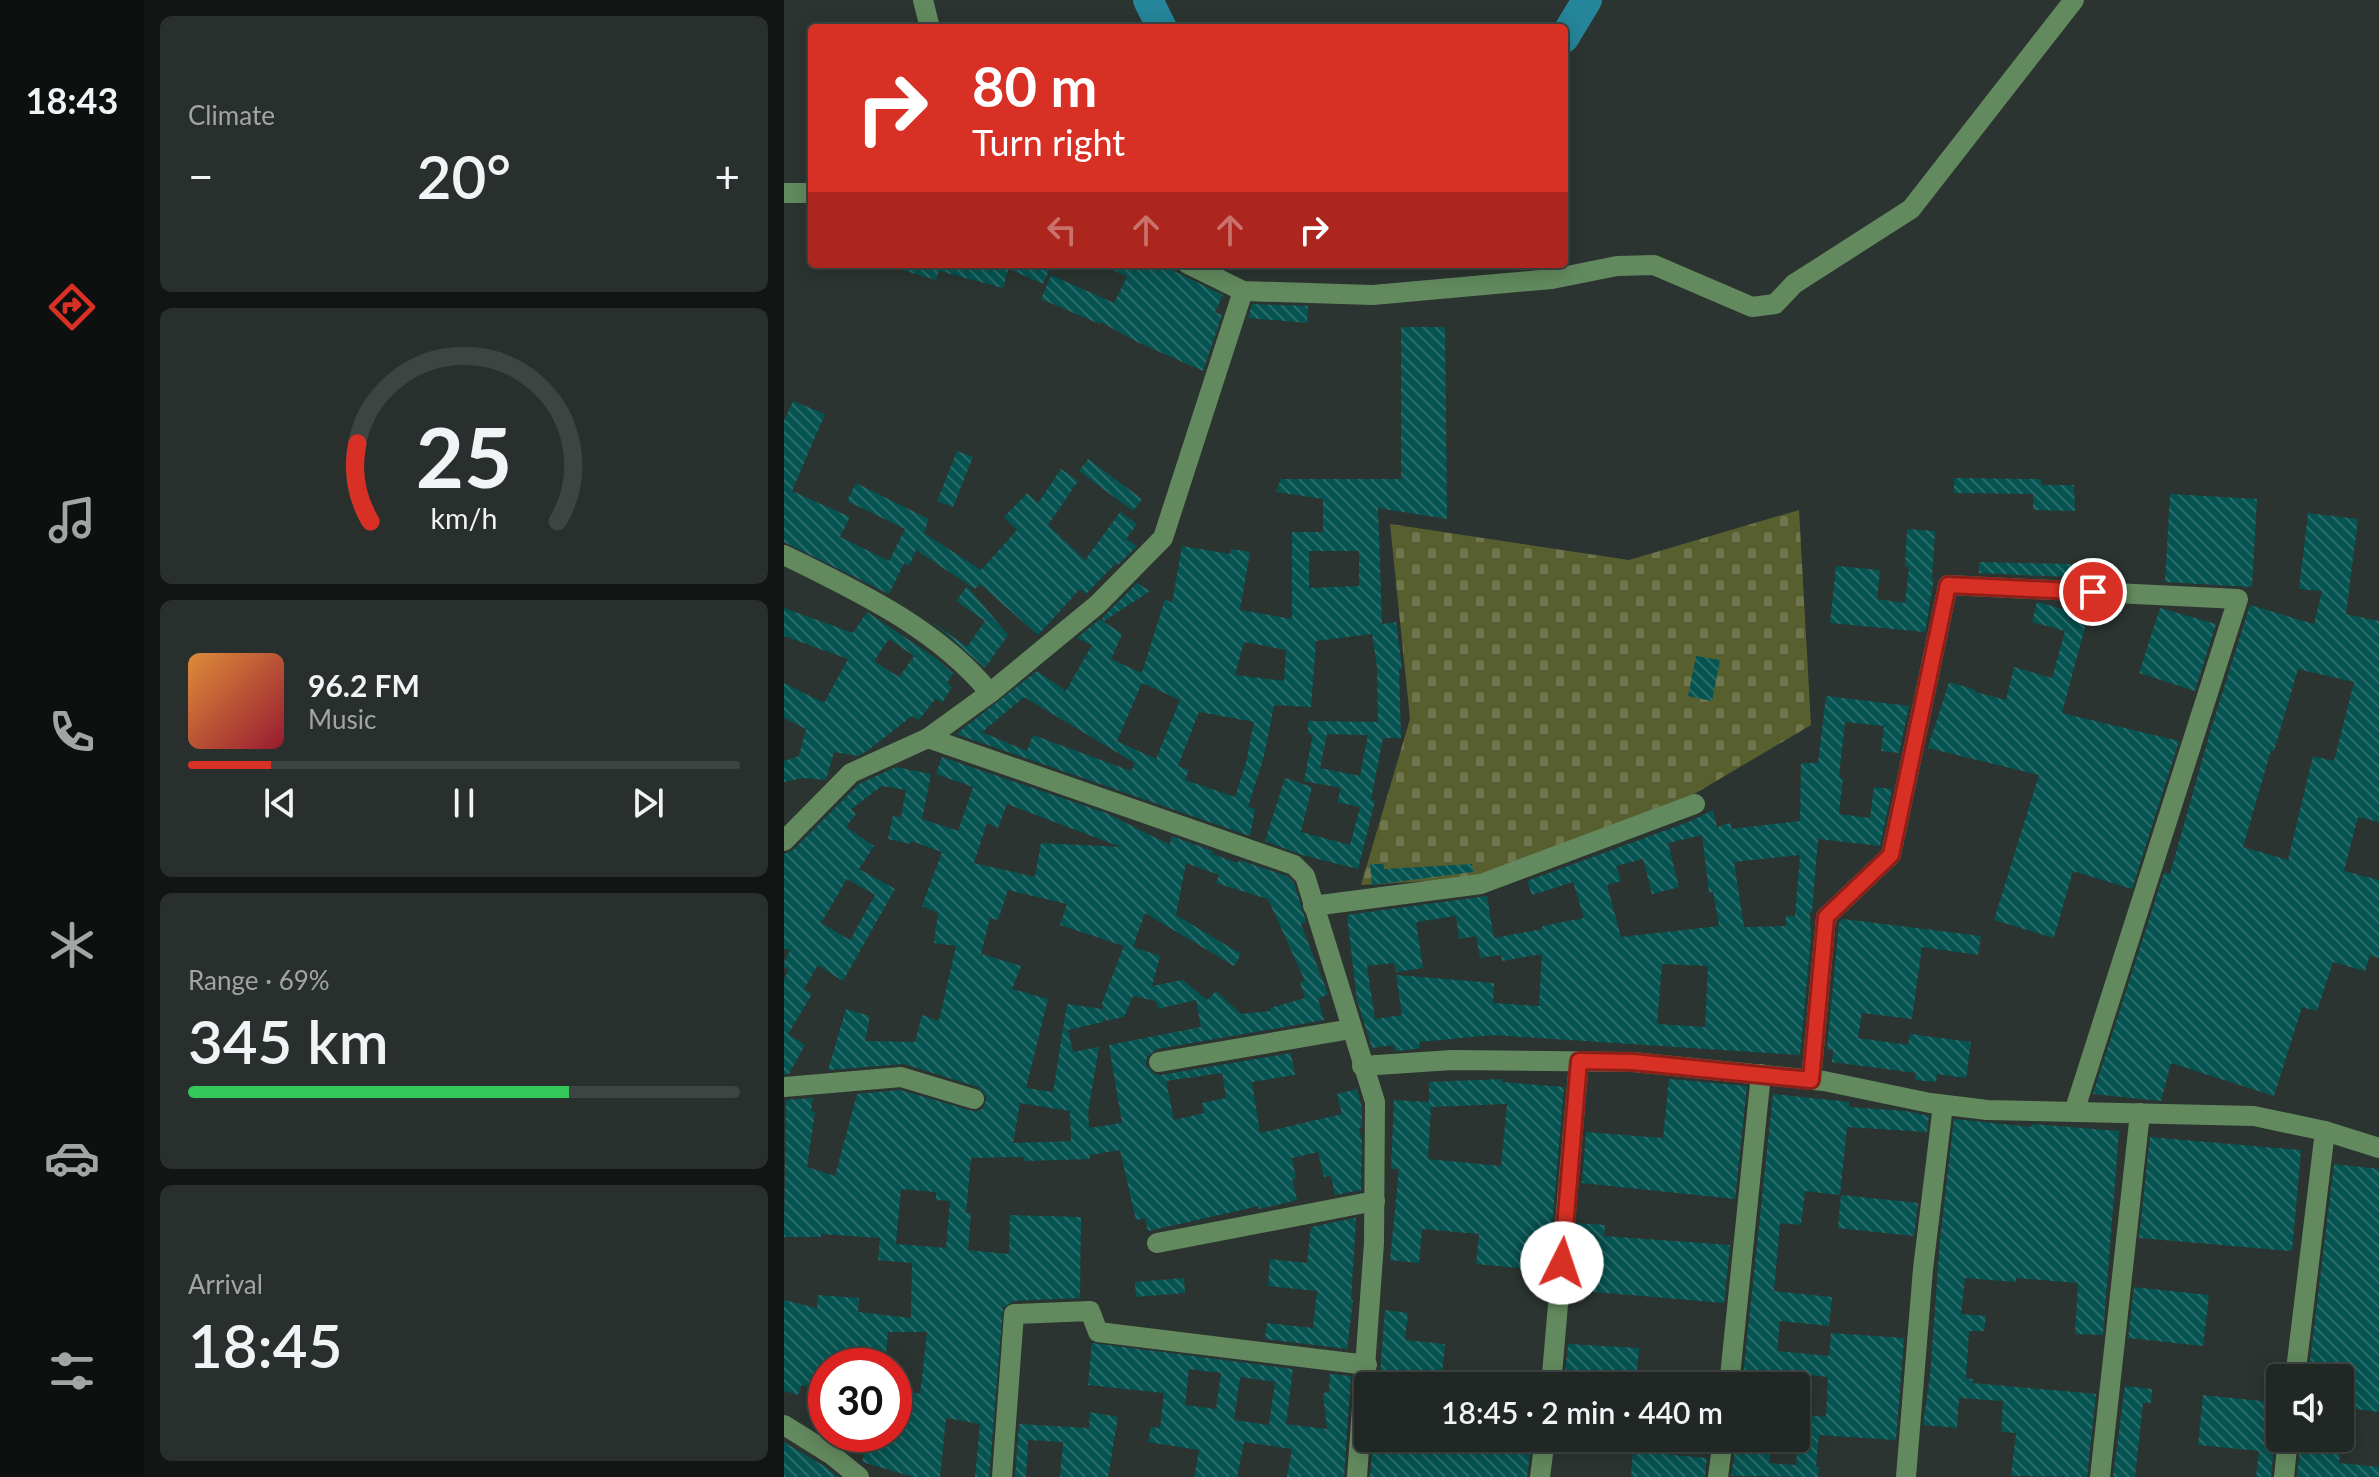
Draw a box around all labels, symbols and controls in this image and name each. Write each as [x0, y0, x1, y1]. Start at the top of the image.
text: 80 m [972, 52, 1097, 119]
icon: right [840, 56, 944, 160]
text: 18:43 [26, 78, 118, 122]
text: Climate [188, 99, 275, 131]
text: Turn right [972, 120, 1125, 164]
text: 20° [417, 140, 511, 212]
text: − [188, 150, 214, 202]
text: + [714, 150, 740, 202]
icon: left [1040, 208, 1084, 252]
icon: ahead [1124, 208, 1168, 252]
icon: ahead [1208, 208, 1252, 252]
icon: right [1292, 208, 1336, 252]
icon: directions [44, 279, 100, 335]
text: 25 [416, 406, 512, 506]
icon: music [44, 492, 100, 548]
text: km/h [431, 501, 497, 535]
pin [2059, 558, 2127, 626]
icon: arrive [2071, 570, 2115, 614]
text: 96.2 FM [308, 667, 420, 703]
text: Music [308, 703, 376, 735]
icon: phone [44, 704, 100, 760]
icon: previous [258, 781, 302, 825]
icon: pause [442, 781, 486, 825]
icon: next [626, 781, 670, 825]
icon: climate [44, 917, 100, 973]
text: Range · 69% [188, 964, 330, 996]
text: 345 km [188, 1005, 389, 1077]
icon: car [44, 1130, 100, 1186]
position arrow [1520, 1221, 1604, 1305]
text: Arrival [188, 1268, 263, 1300]
text: 18:45 [188, 1309, 342, 1381]
icon: filters [44, 1343, 100, 1399]
speed limit sign: 30 [808, 1348, 912, 1452]
map controls [2266, 1364, 2354, 1452]
button: sound [2266, 1364, 2354, 1452]
text: 18:45 · 2 min · 440 m [1441, 1394, 1723, 1430]

